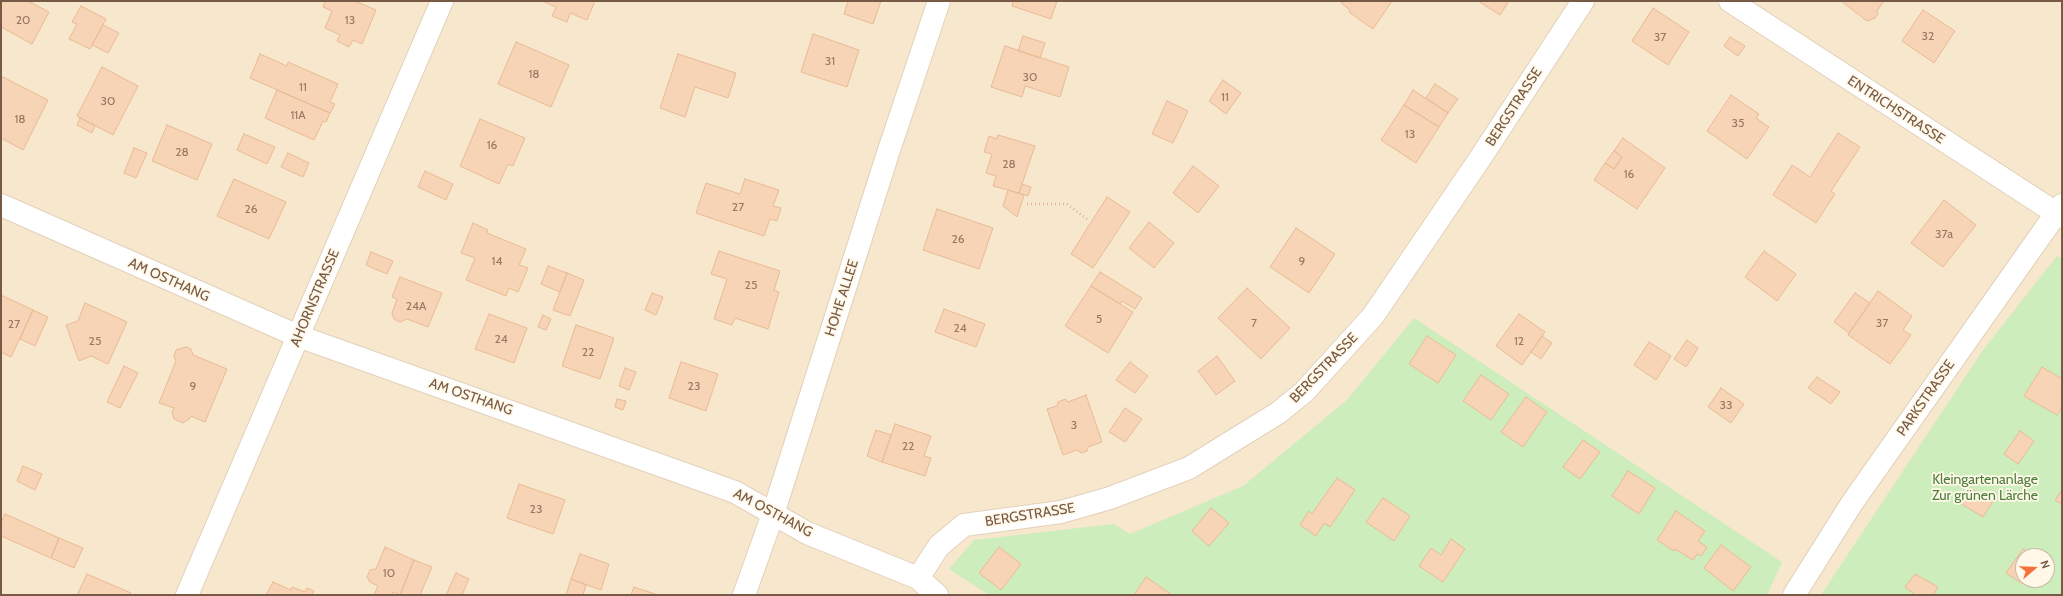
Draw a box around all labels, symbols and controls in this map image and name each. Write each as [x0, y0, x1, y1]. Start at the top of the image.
house number: 20 [16, 13, 30, 27]
house number: 13 [345, 13, 355, 27]
house number: 32 [1922, 29, 1934, 43]
house number: 37 [1654, 30, 1666, 44]
house number: 31 [825, 54, 835, 68]
street label: BERGSTRASSE [1482, 64, 1546, 150]
house number: 18 [528, 67, 540, 81]
house number: 30 [1023, 70, 1037, 84]
street label: ENTRICHSTRASSE [1844, 72, 1948, 148]
house number: 11 [299, 80, 307, 94]
house number: 11 [1221, 90, 1229, 104]
house number: 30 [101, 94, 115, 108]
house number: 11A [290, 108, 306, 122]
house number: 18 [14, 112, 26, 126]
house number: 35 [1732, 116, 1744, 130]
house number: 13 [1405, 127, 1415, 141]
house number: 16 [487, 138, 497, 152]
house number: 28 [175, 145, 189, 159]
house number: 28 [1002, 157, 1016, 171]
house number: 16 [1624, 167, 1634, 181]
house number: 27 [732, 200, 744, 214]
house number: 26 [244, 202, 258, 216]
house number: 37a [1935, 227, 1953, 241]
house number: 26 [951, 232, 965, 246]
street label: AHORNSTRASSE [287, 247, 343, 349]
house number: 14 [492, 254, 502, 268]
house number: 9 [1299, 254, 1305, 268]
street label: AM OSTHANG [126, 255, 212, 305]
street label: HOHE ALLEE [822, 258, 862, 338]
house number: 25 [745, 278, 757, 292]
house number: 24A [406, 299, 426, 313]
house number: 5 [1096, 312, 1102, 326]
house number: 7 [1251, 316, 1257, 330]
house number: 37 [1876, 316, 1888, 330]
house number: 27 [8, 317, 20, 331]
house number: 24 [953, 321, 967, 335]
street label: BERGSTRASSE [1286, 330, 1362, 406]
house number: 24 [494, 332, 508, 346]
house number: 25 [89, 334, 101, 348]
house number: 12 [1514, 334, 1524, 348]
house number: 22 [582, 345, 594, 359]
street label: PARKSTRASSE [1894, 357, 1958, 439]
street label: AM OSTHANG [427, 375, 515, 419]
house number: 9 [190, 379, 196, 393]
house number: 23 [688, 379, 700, 393]
house number: 33 [1720, 398, 1732, 412]
house number: 3 [1071, 418, 1077, 432]
house number: 22 [902, 439, 914, 453]
park label: Kleingartenanlage Zur grünen Lärche [1932, 472, 2038, 504]
street label: AM OSTHANG [731, 485, 815, 541]
street label: BERGSTRASSE [984, 500, 1076, 530]
house number: 23 [530, 502, 542, 516]
north arrow [2015, 548, 2055, 588]
text: N [2038, 558, 2053, 570]
house number: 10 [383, 566, 395, 580]

